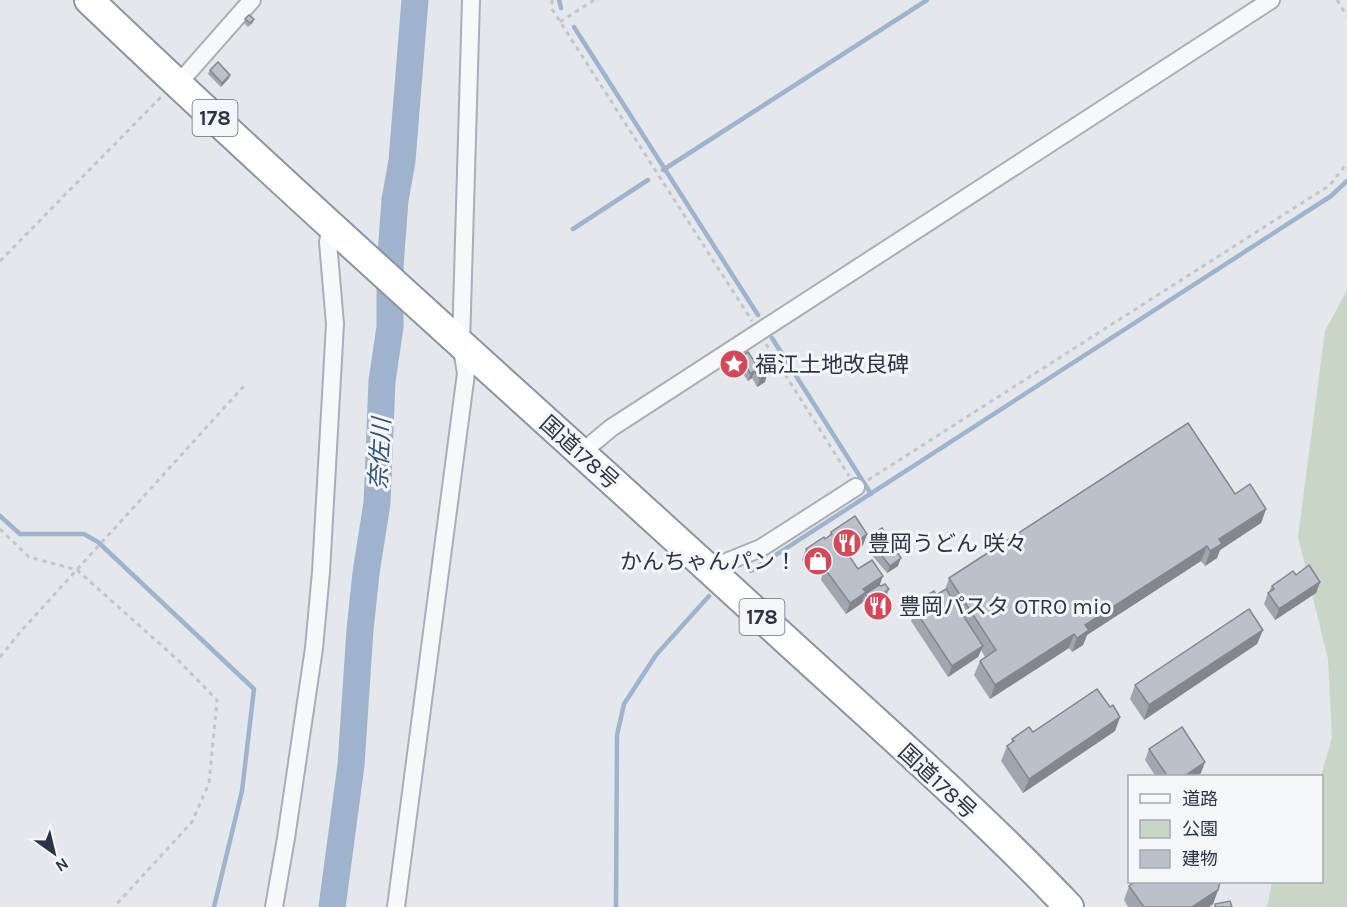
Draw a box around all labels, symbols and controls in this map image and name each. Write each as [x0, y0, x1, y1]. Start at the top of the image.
road number: 178 [192, 100, 238, 136]
place icon: 福江土地改良碑 [718, 348, 750, 380]
place label: 福江土地改良碑 [755, 352, 909, 378]
street label: 国道178号 [535, 411, 624, 495]
water label: 奈佐川 [364, 414, 396, 491]
restaurant icon: 豊岡うどん 咲々 [831, 527, 863, 559]
place label: 豊岡うどん 咲々 [868, 531, 1027, 557]
shop icon: かんちゃんパン！ [802, 545, 834, 577]
place label: かんちゃんパン！ [620, 549, 797, 575]
restaurant icon: 豊岡パスタ OTRO mio [862, 590, 894, 622]
place label: 豊岡パスタ OTRO mio [899, 594, 1112, 620]
road number: 178 [740, 599, 784, 635]
street label: 国道178号 [893, 739, 982, 824]
legend [1128, 775, 1323, 883]
text: 道路 [1182, 788, 1218, 810]
text: 公園 [1182, 818, 1218, 840]
north arrow [24, 823, 84, 883]
text: 建物 [1182, 848, 1218, 870]
text: N [52, 854, 72, 876]

